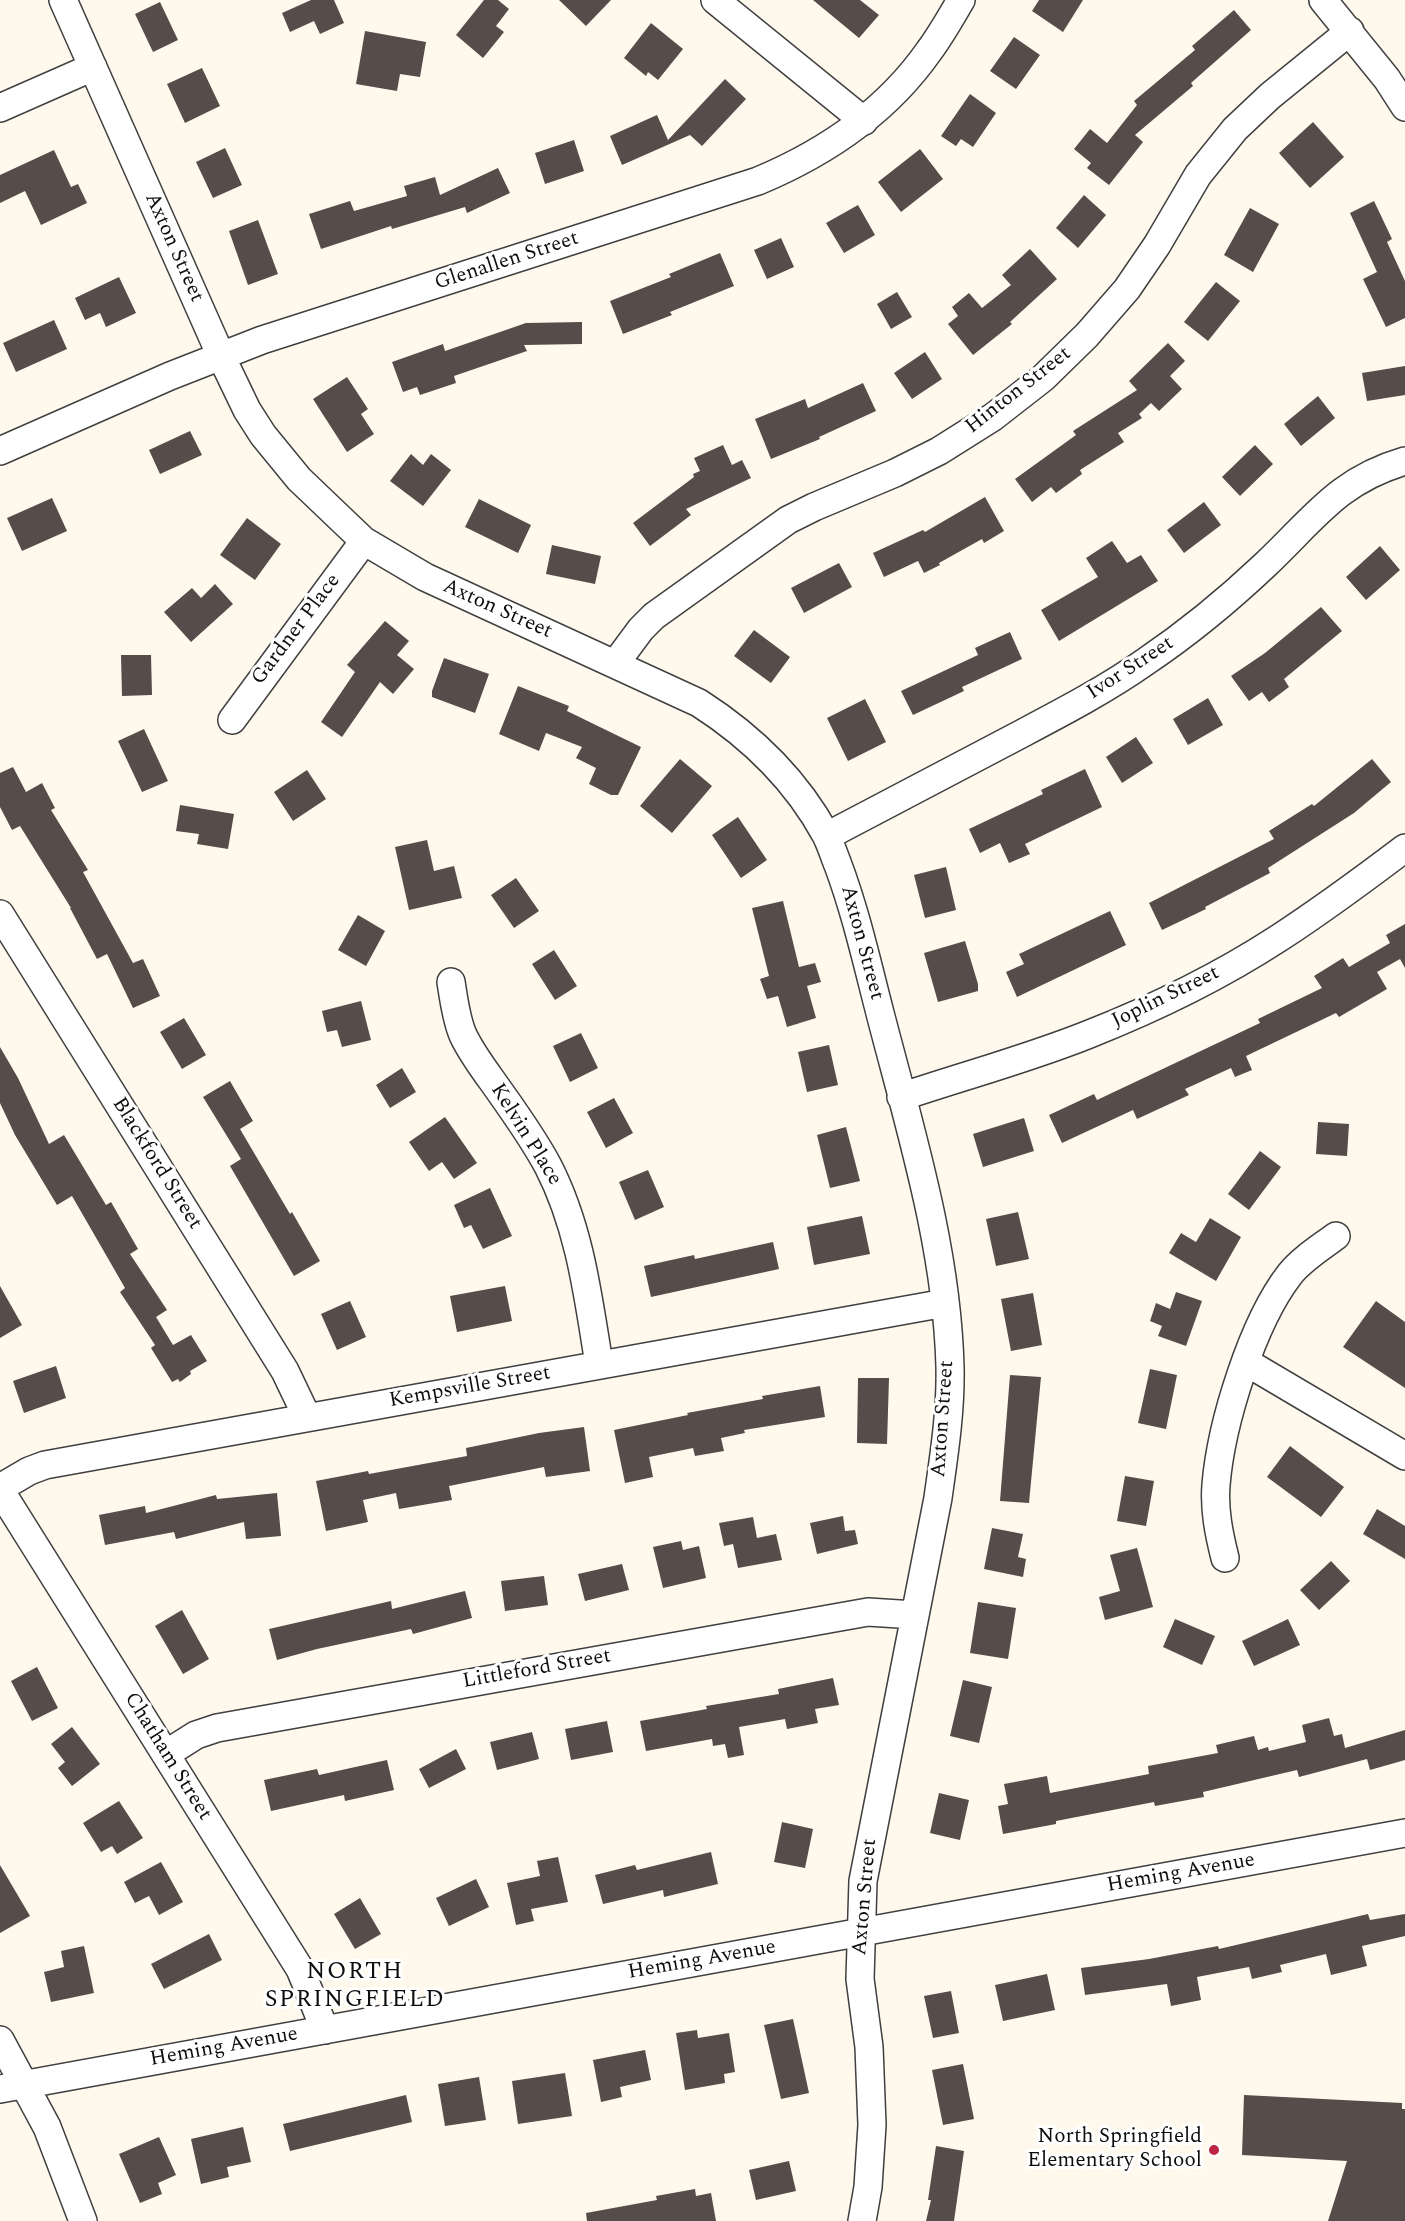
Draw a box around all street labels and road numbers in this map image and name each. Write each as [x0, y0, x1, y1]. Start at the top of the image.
street label: Axton Street [138, 189, 208, 307]
street label: Glenallen Street [432, 227, 582, 297]
street label: Hinton Street [961, 342, 1077, 440]
street label: Gardner Place [247, 570, 347, 690]
street label: Axton Street [438, 575, 556, 645]
street label: Ivor Street [1083, 632, 1179, 706]
street label: Axton Street [834, 883, 888, 1003]
street label: Joplin Street [1108, 961, 1224, 1035]
street label: Kelvin Place [484, 1079, 566, 1191]
street label: Blackford Street [105, 1093, 207, 1235]
street label: Axton Street [927, 1360, 961, 1478]
street label: Kempsville Street [387, 1361, 553, 1415]
street label: Littleford Street [461, 1645, 613, 1695]
street label: Chatham Street [118, 1688, 216, 1826]
street label: Axton Street [848, 1838, 884, 1956]
street label: Heming Avenue [1105, 1849, 1257, 1899]
street label: Heming Avenue [626, 1936, 778, 1986]
street label: Heming Avenue [148, 2023, 300, 2073]

